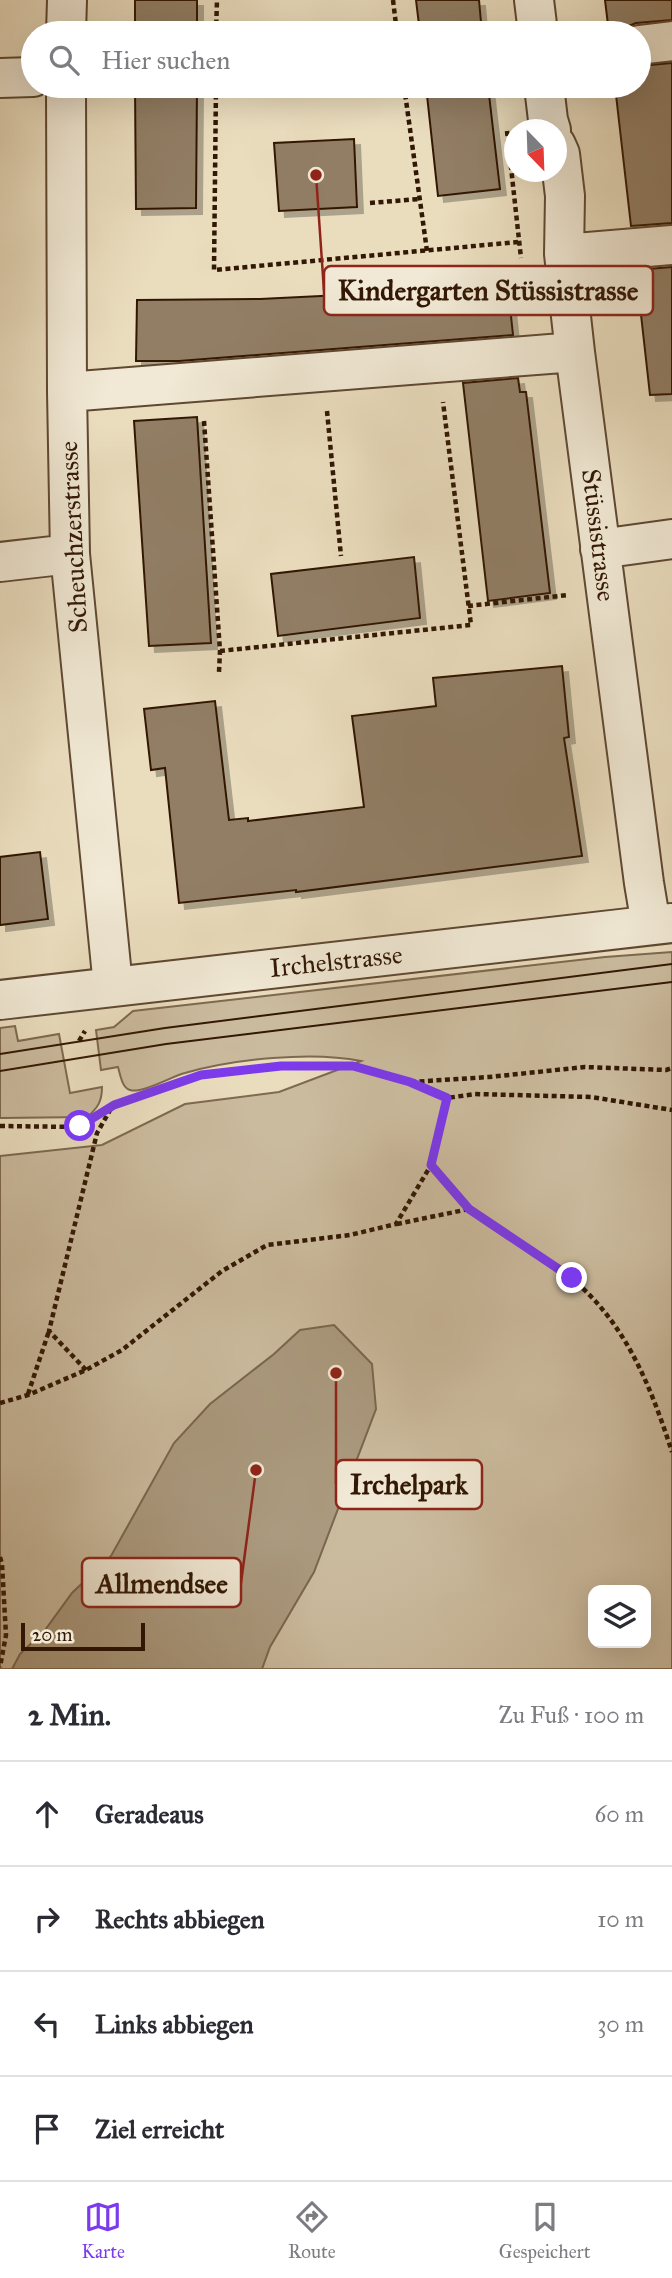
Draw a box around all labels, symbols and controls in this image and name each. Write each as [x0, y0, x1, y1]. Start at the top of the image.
search box [21, 21, 651, 98]
icon: search [45, 41, 83, 79]
text: Hier suchen [101, 44, 230, 76]
north arrow [504, 119, 567, 182]
callout: Kindergarten Stüssistrasse [324, 266, 653, 315]
text: Kindergarten Stüssistrasse [338, 273, 639, 308]
street label: Scheuchzerstrasse [52, 440, 94, 634]
street label: Stüssistrasse [575, 467, 623, 603]
street label: Irchelstrasse [268, 938, 404, 984]
route start [64, 1110, 95, 1141]
route end [556, 1262, 587, 1293]
callout: Irchelpark [336, 1460, 482, 1509]
text: Irchelpark [350, 1467, 469, 1502]
callout: Allmendsee [82, 1558, 241, 1607]
text: Allmendsee [94, 1566, 228, 1601]
map controls [588, 1585, 651, 1648]
button: layers [588, 1585, 651, 1648]
scale bar [21, 1620, 145, 1652]
text: 20 m [32, 1623, 73, 1646]
text: 2 Min. [28, 1697, 111, 1733]
text: Zu Fuß · 100 m [499, 1701, 644, 1729]
icon: ahead [28, 1795, 66, 1833]
text: Geradeaus [95, 1798, 204, 1830]
text: 60 m [595, 1800, 644, 1828]
icon: right [28, 1900, 66, 1938]
text: Rechts abbiegen [95, 1903, 265, 1935]
text: 10 m [597, 1905, 644, 1933]
icon: left [28, 2005, 66, 2043]
text: Links abbiegen [95, 2008, 254, 2040]
text: 30 m [597, 2010, 644, 2038]
icon: arrive [28, 2110, 66, 2148]
text: Ziel erreicht [95, 2113, 224, 2145]
tab: Karte [82, 2198, 125, 2263]
tab: Route [288, 2198, 336, 2263]
tab: Gespeichert [499, 2198, 590, 2263]

